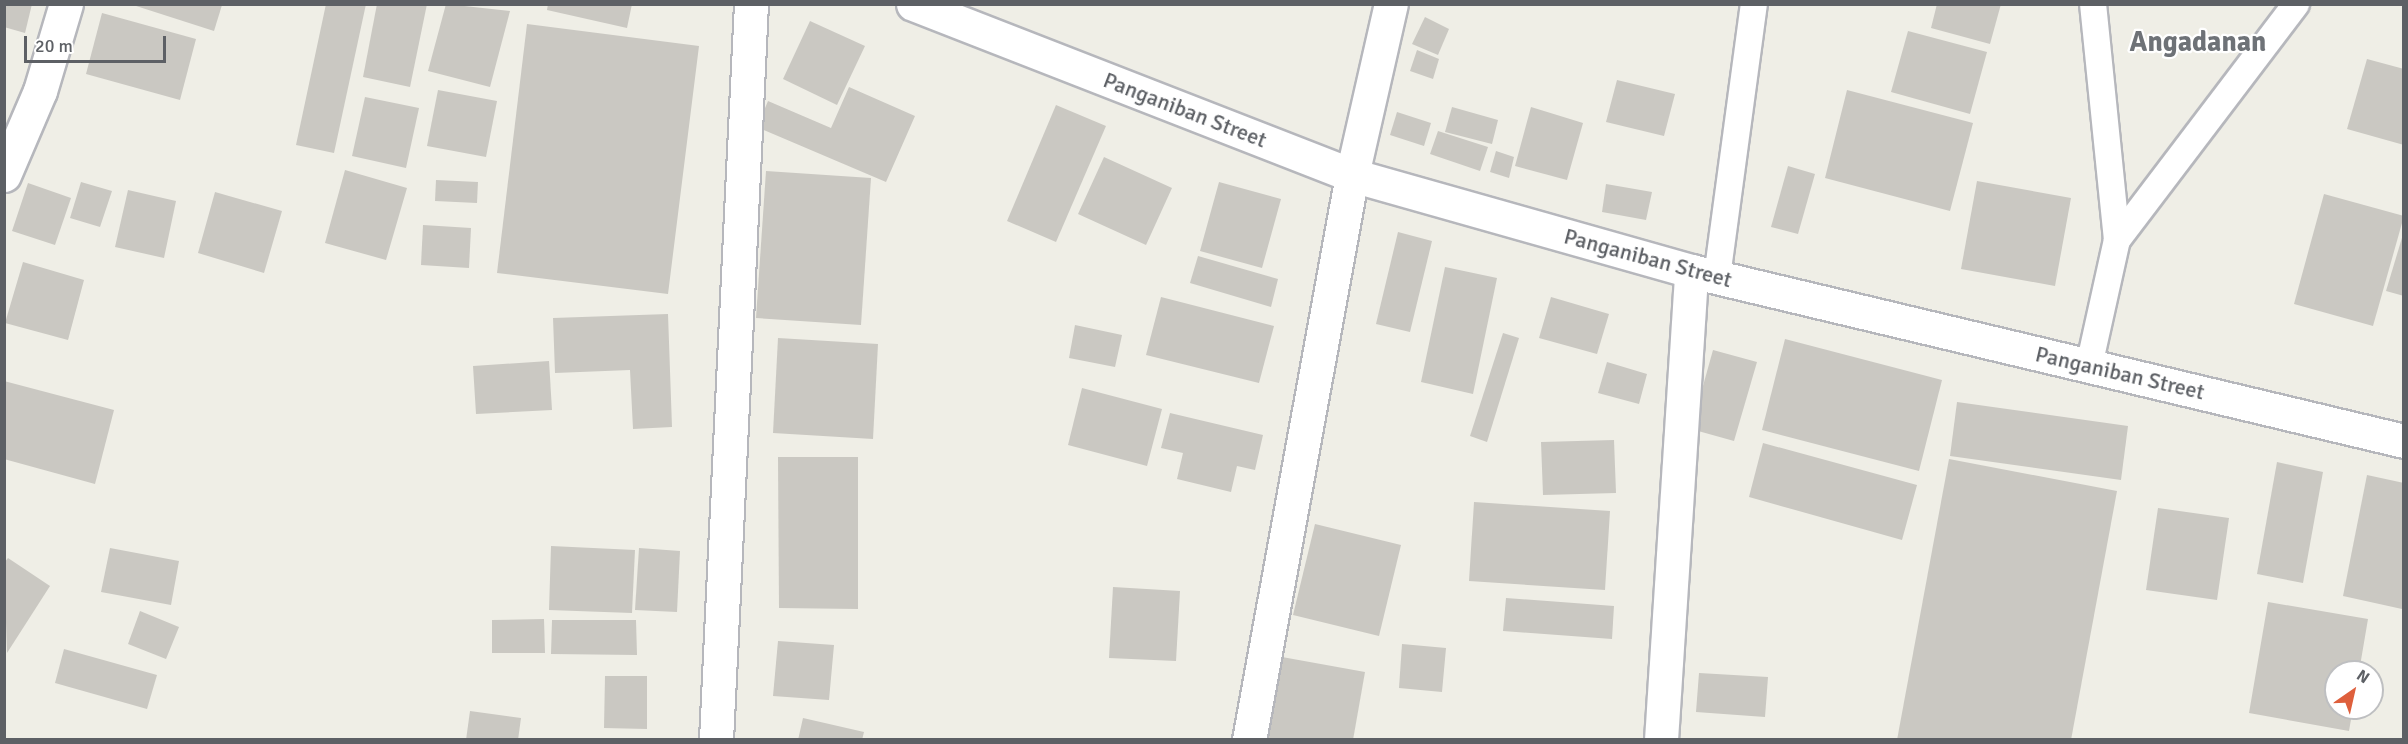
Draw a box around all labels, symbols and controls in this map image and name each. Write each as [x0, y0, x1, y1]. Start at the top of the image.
scale bar [27, 24, 170, 62]
district label: Angadanan [2130, 25, 2266, 59]
text: 20 m [35, 35, 73, 57]
street label: Panganiban Street [1100, 67, 1270, 153]
street label: Panganiban Street [1561, 223, 1735, 293]
street label: Panganiban Street [2033, 341, 2207, 405]
north arrow [2324, 660, 2384, 720]
text: N [2353, 665, 2373, 688]

